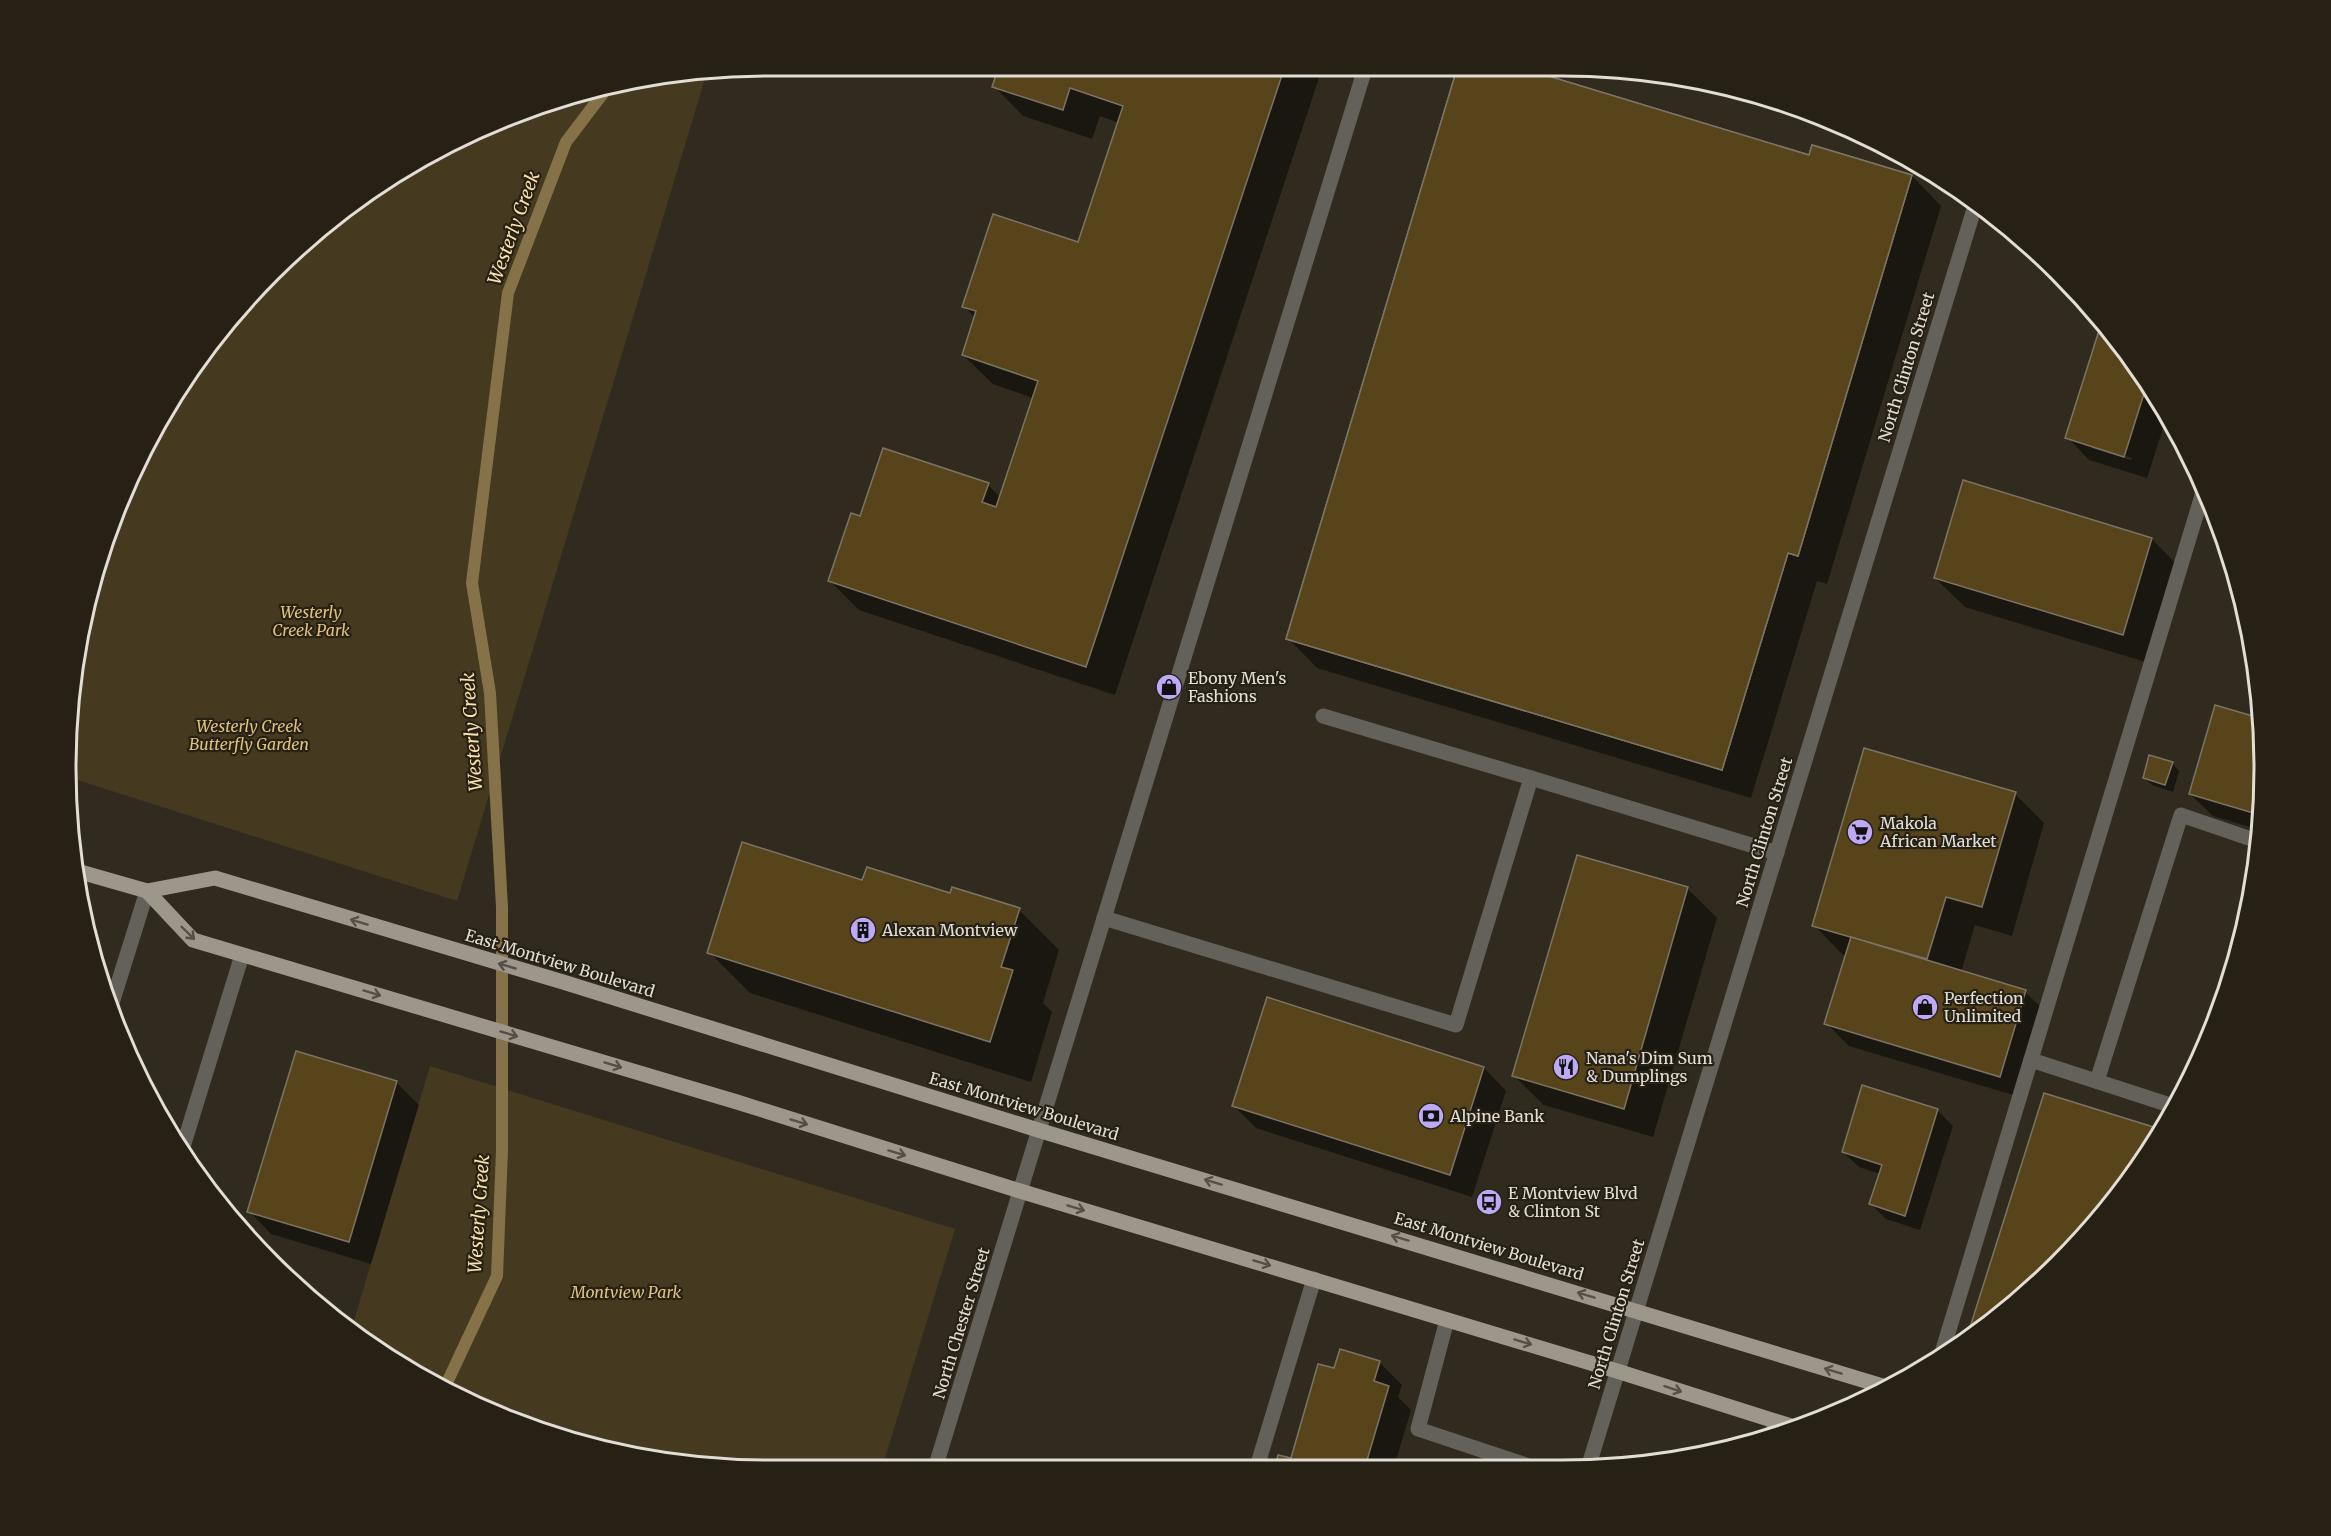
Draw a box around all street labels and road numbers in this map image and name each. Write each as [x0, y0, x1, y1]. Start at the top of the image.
street label: North Clinton Street [1874, 289, 1939, 444]
street label: North Clinton Street [1732, 754, 1797, 909]
street label: East Montview Boulevard [463, 925, 657, 1001]
street label: East Montview Boulevard [927, 1068, 1121, 1144]
street label: East Montview Boulevard [1392, 1208, 1586, 1284]
street label: North Clinton Street [1584, 1236, 1649, 1391]
street label: North Chester Street [928, 1244, 994, 1401]

